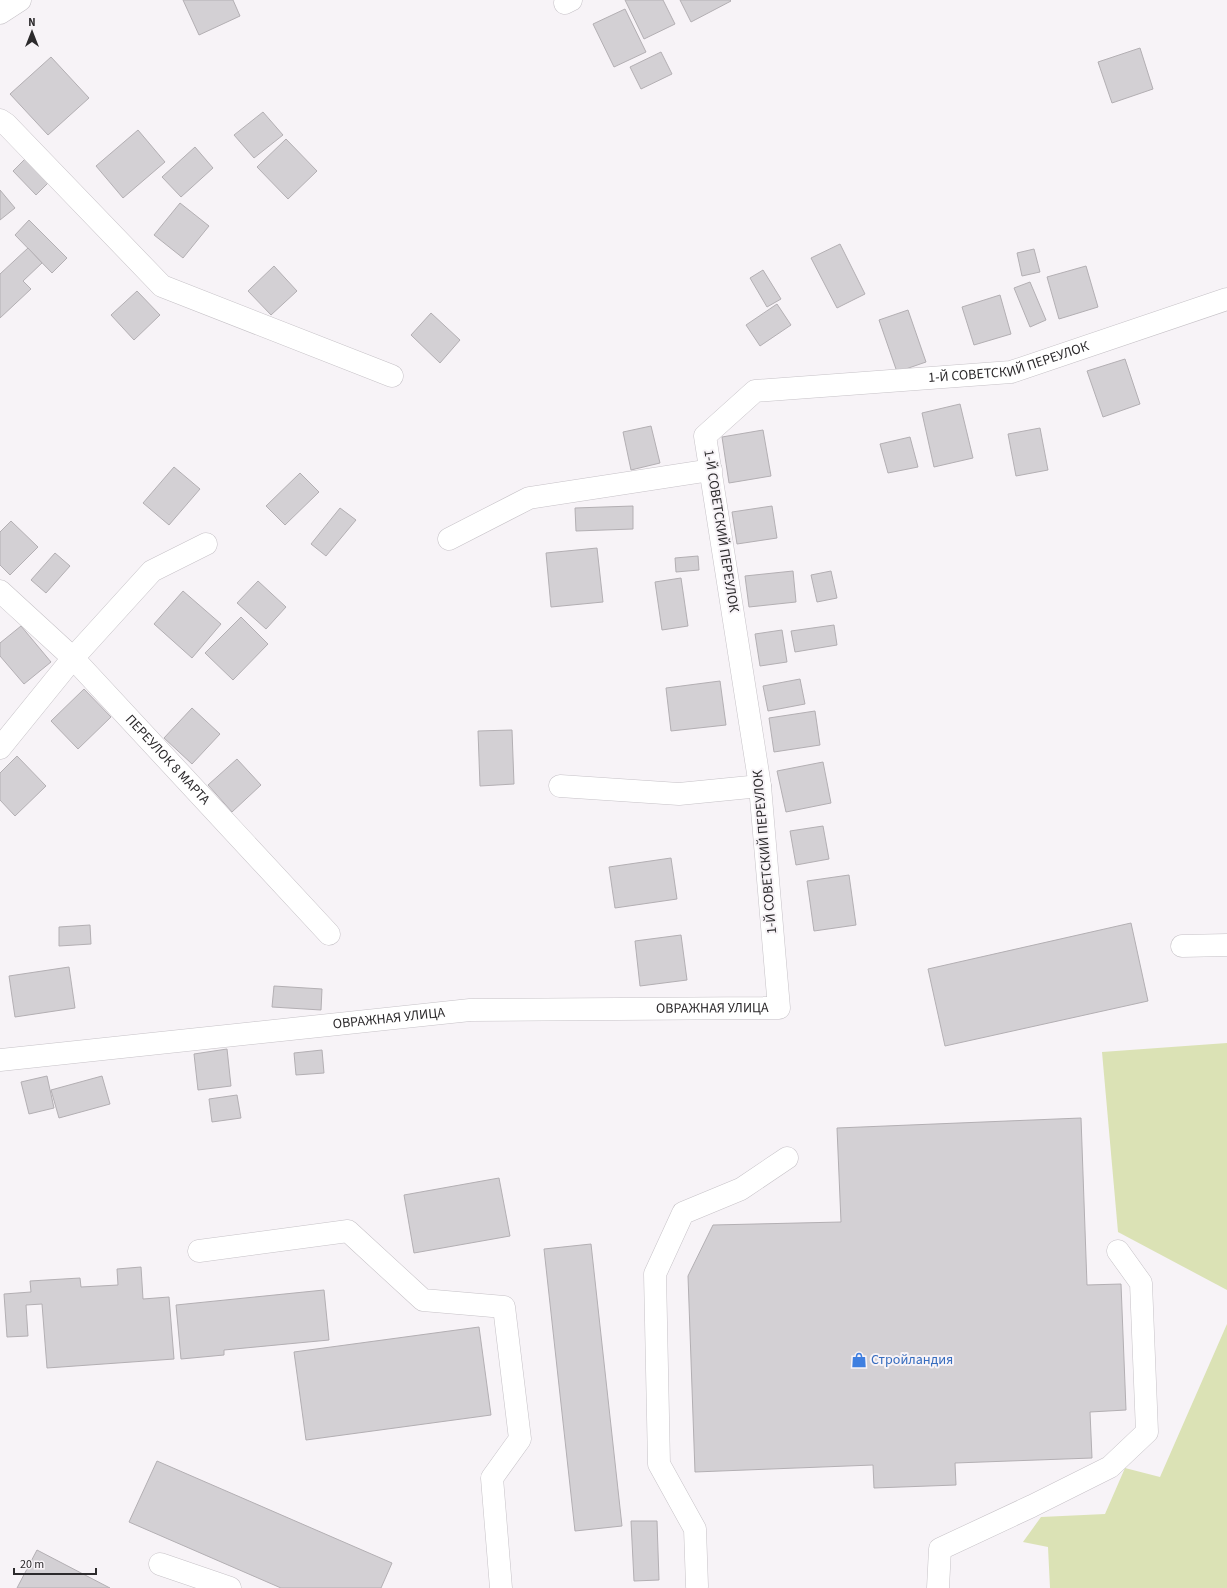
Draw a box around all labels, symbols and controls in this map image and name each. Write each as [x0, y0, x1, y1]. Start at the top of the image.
north arrow [12, 12, 52, 52]
text: N [28, 15, 36, 30]
street label: 1-Й СОВЕТСКИЙ ПЕРЕУЛОК [927, 336, 1092, 388]
street label: 1-Й СОВЕТСКИЙ ПЕРЕУЛОК [698, 448, 744, 615]
street label: ПЕРЕУЛОК 8 МАРТА [120, 710, 215, 810]
street label: 1-Й СОВЕТСКИЙ ПЕРЕУЛОК [748, 768, 782, 935]
street label: ОВРАЖНАЯ УЛИЦА [656, 998, 769, 1019]
street label: ОВРАЖНАЯ УЛИЦА [332, 1003, 446, 1035]
place label: Стройландия [871, 1350, 953, 1370]
shop icon: Стройландия [850, 1351, 868, 1369]
scale bar [14, 1550, 96, 1576]
text: 20 m [20, 1556, 44, 1573]

